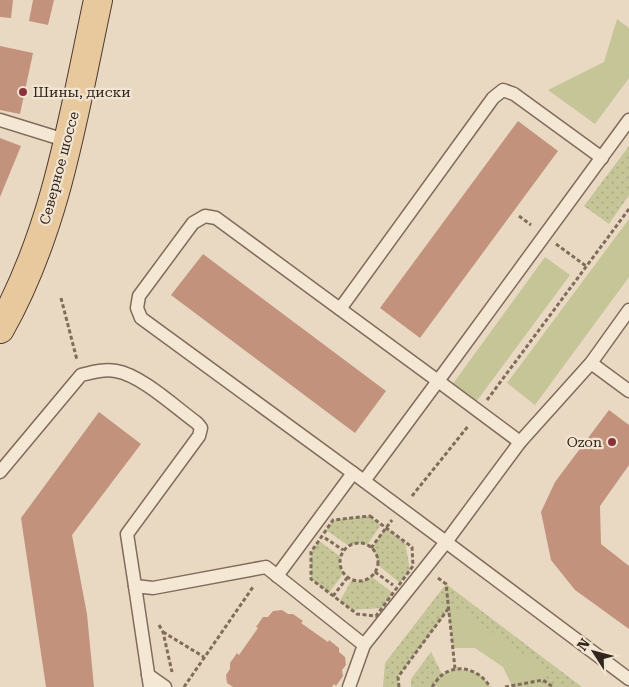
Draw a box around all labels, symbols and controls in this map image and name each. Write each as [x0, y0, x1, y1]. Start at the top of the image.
place label: Шины, диски [33, 84, 131, 100]
marker: Шины, диски [17, 86, 29, 98]
street label: Северное шоссе [36, 109, 82, 226]
place label: Ozon [567, 434, 602, 450]
marker: Ozon [606, 436, 618, 448]
north arrow [569, 627, 619, 677]
text: N [574, 635, 593, 653]

